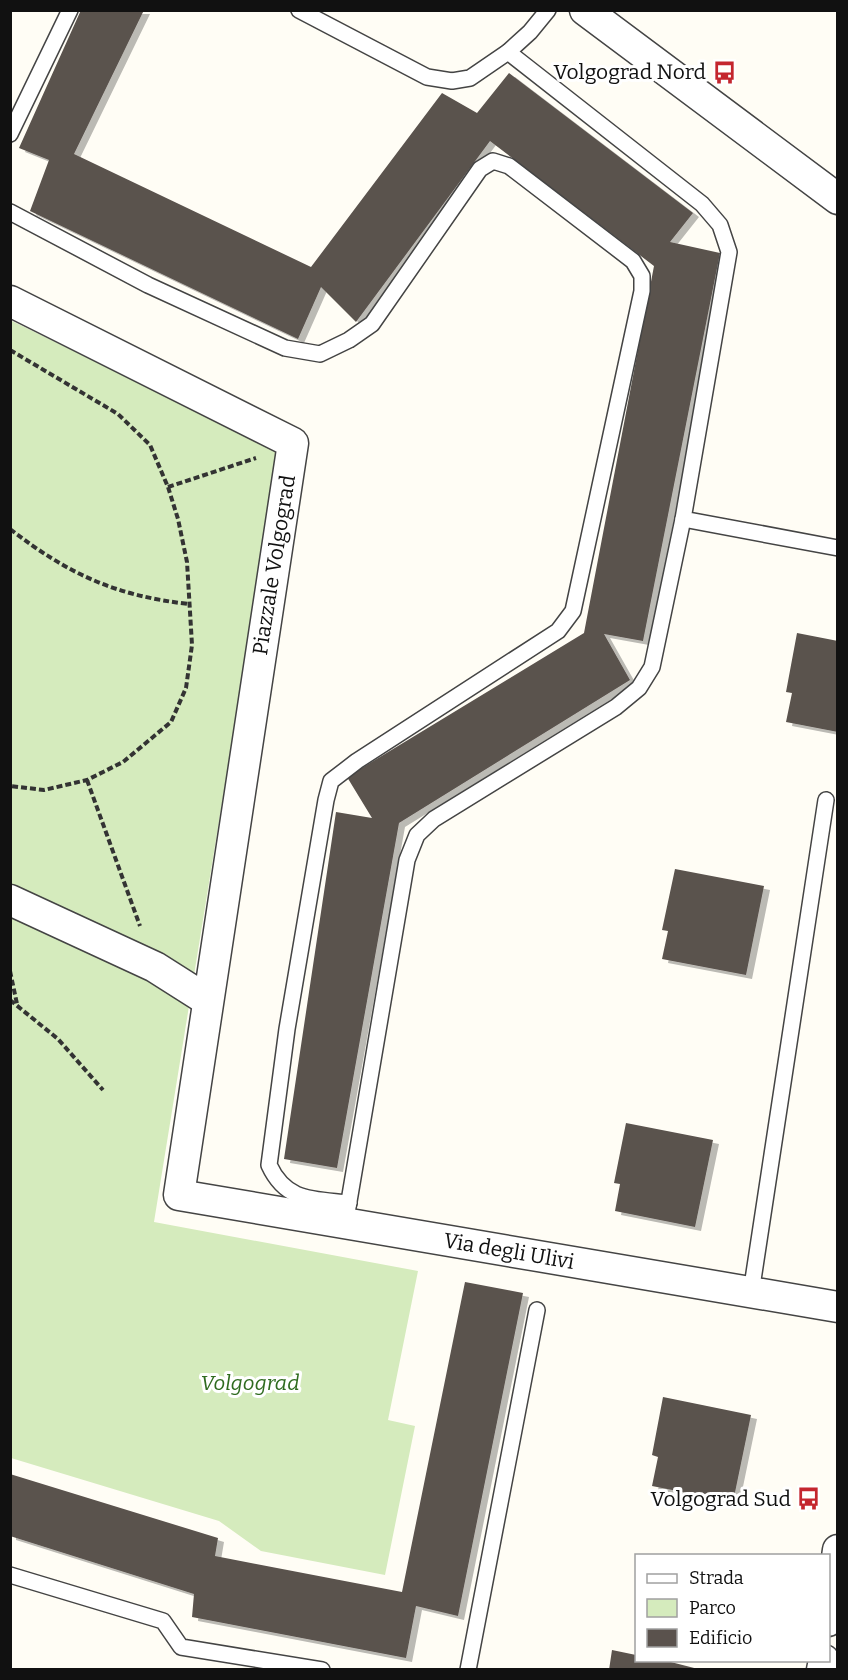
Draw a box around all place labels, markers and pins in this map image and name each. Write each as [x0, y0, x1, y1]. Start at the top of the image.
place label: Volgograd Nord [554, 59, 706, 85]
bus stop icon: Volgograd Nord [711, 59, 737, 85]
place label: Volgograd Sud [650, 1486, 791, 1512]
bus stop icon: Volgograd Sud [796, 1486, 822, 1512]

